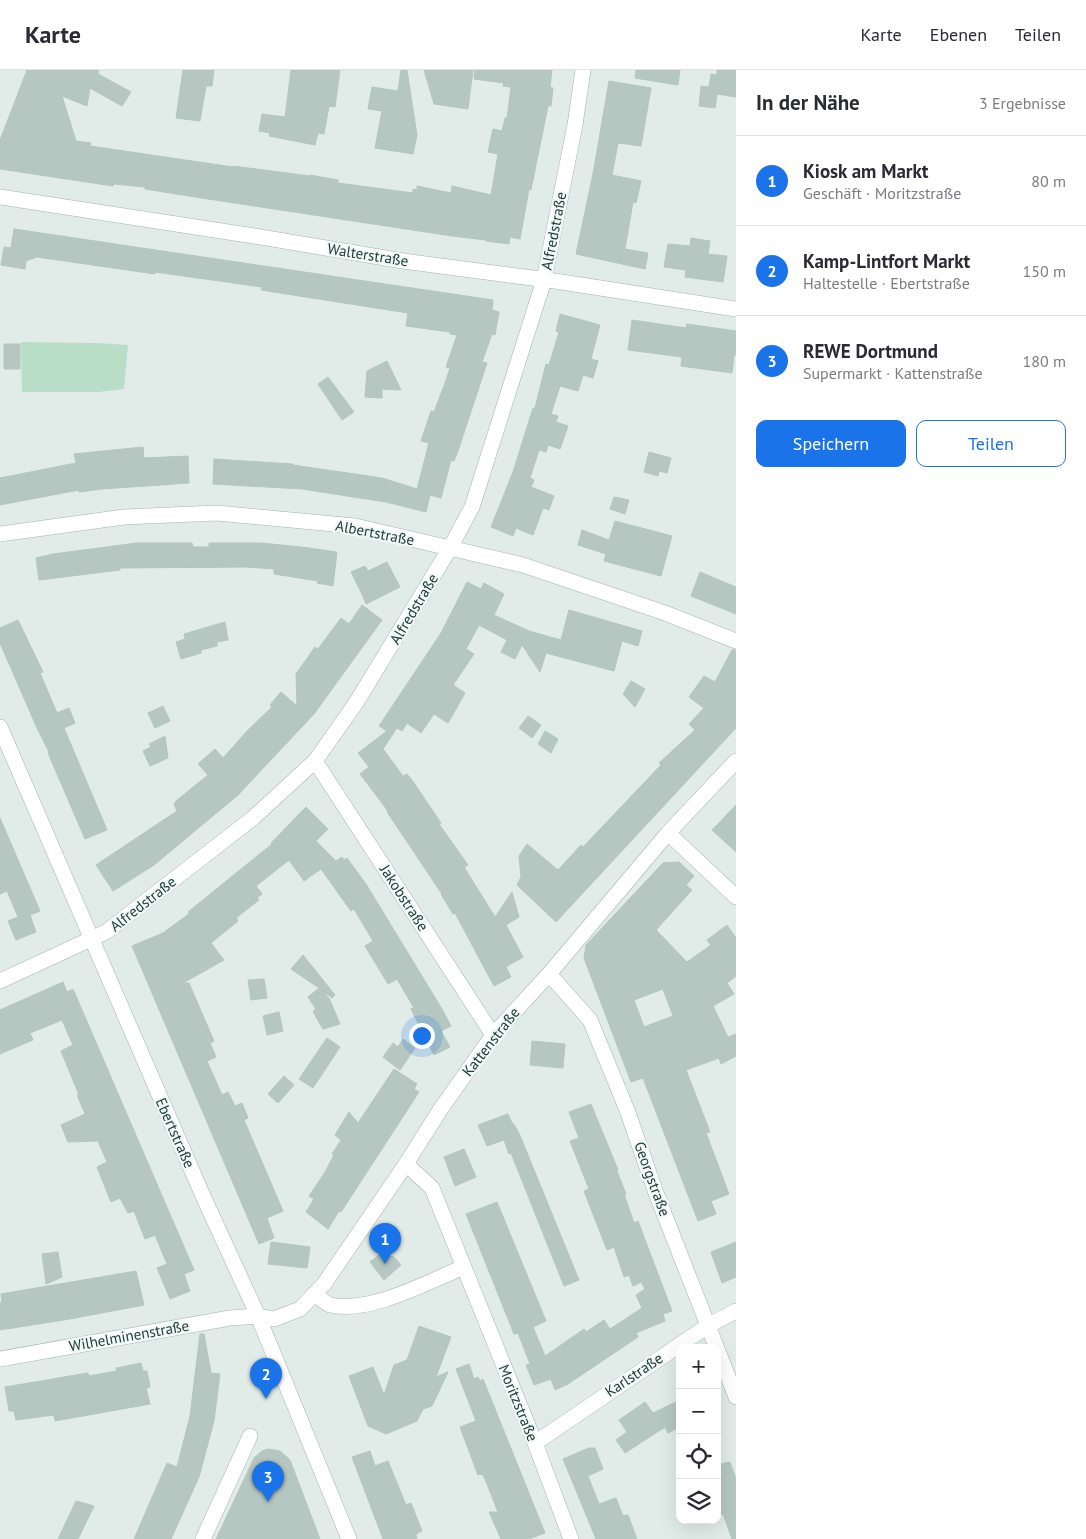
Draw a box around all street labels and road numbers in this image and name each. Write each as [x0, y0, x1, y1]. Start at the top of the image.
street label: Alfredstraße [537, 190, 570, 272]
street label: Walterstraße [326, 239, 410, 270]
street label: Albertstraße [334, 516, 416, 549]
street label: Alfredstraße [385, 570, 442, 648]
street label: Jakobstraße [375, 860, 433, 935]
street label: Alfredstraße [106, 872, 180, 935]
street label: Kattenstraße [458, 1003, 523, 1080]
street label: Ebertstraße [152, 1095, 199, 1171]
street label: Georgstraße [630, 1139, 675, 1219]
street label: Wilhelminenstraße [67, 1316, 190, 1355]
street label: Karlstraße [601, 1348, 666, 1401]
street label: Moritzstraße [494, 1362, 542, 1444]

